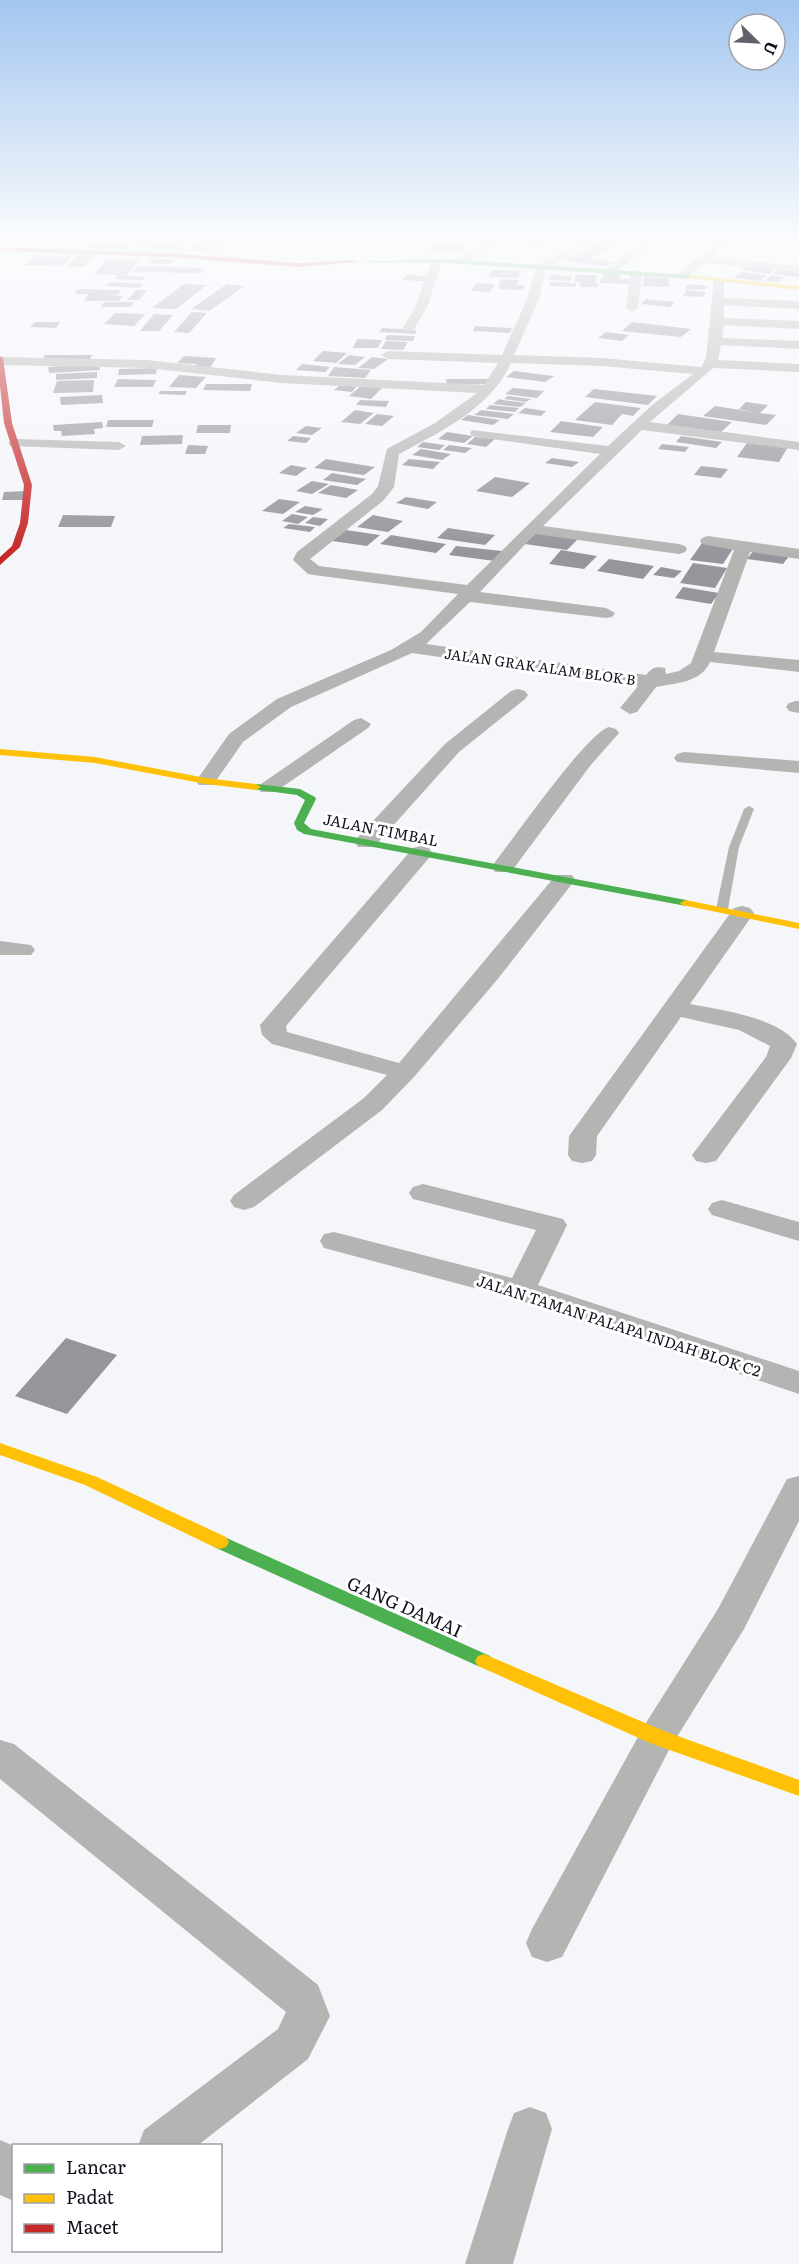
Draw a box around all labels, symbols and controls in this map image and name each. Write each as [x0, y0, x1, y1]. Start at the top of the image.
north arrow [727, 12, 787, 72]
text: U [758, 38, 785, 60]
street label: JALAN GRAK ALAM BLOK B [443, 643, 637, 689]
street label: JALAN TIMBAL [321, 807, 441, 851]
street label: JALAN TAMAN PALAPA INDAH BLOK C2 [474, 1268, 764, 1382]
street label: GANG DAMAI [343, 1569, 467, 1643]
legend [12, 2144, 222, 2252]
text: Lancar [66, 2153, 126, 2180]
text: Padat [66, 2183, 115, 2210]
text: Macet [66, 2213, 119, 2240]

